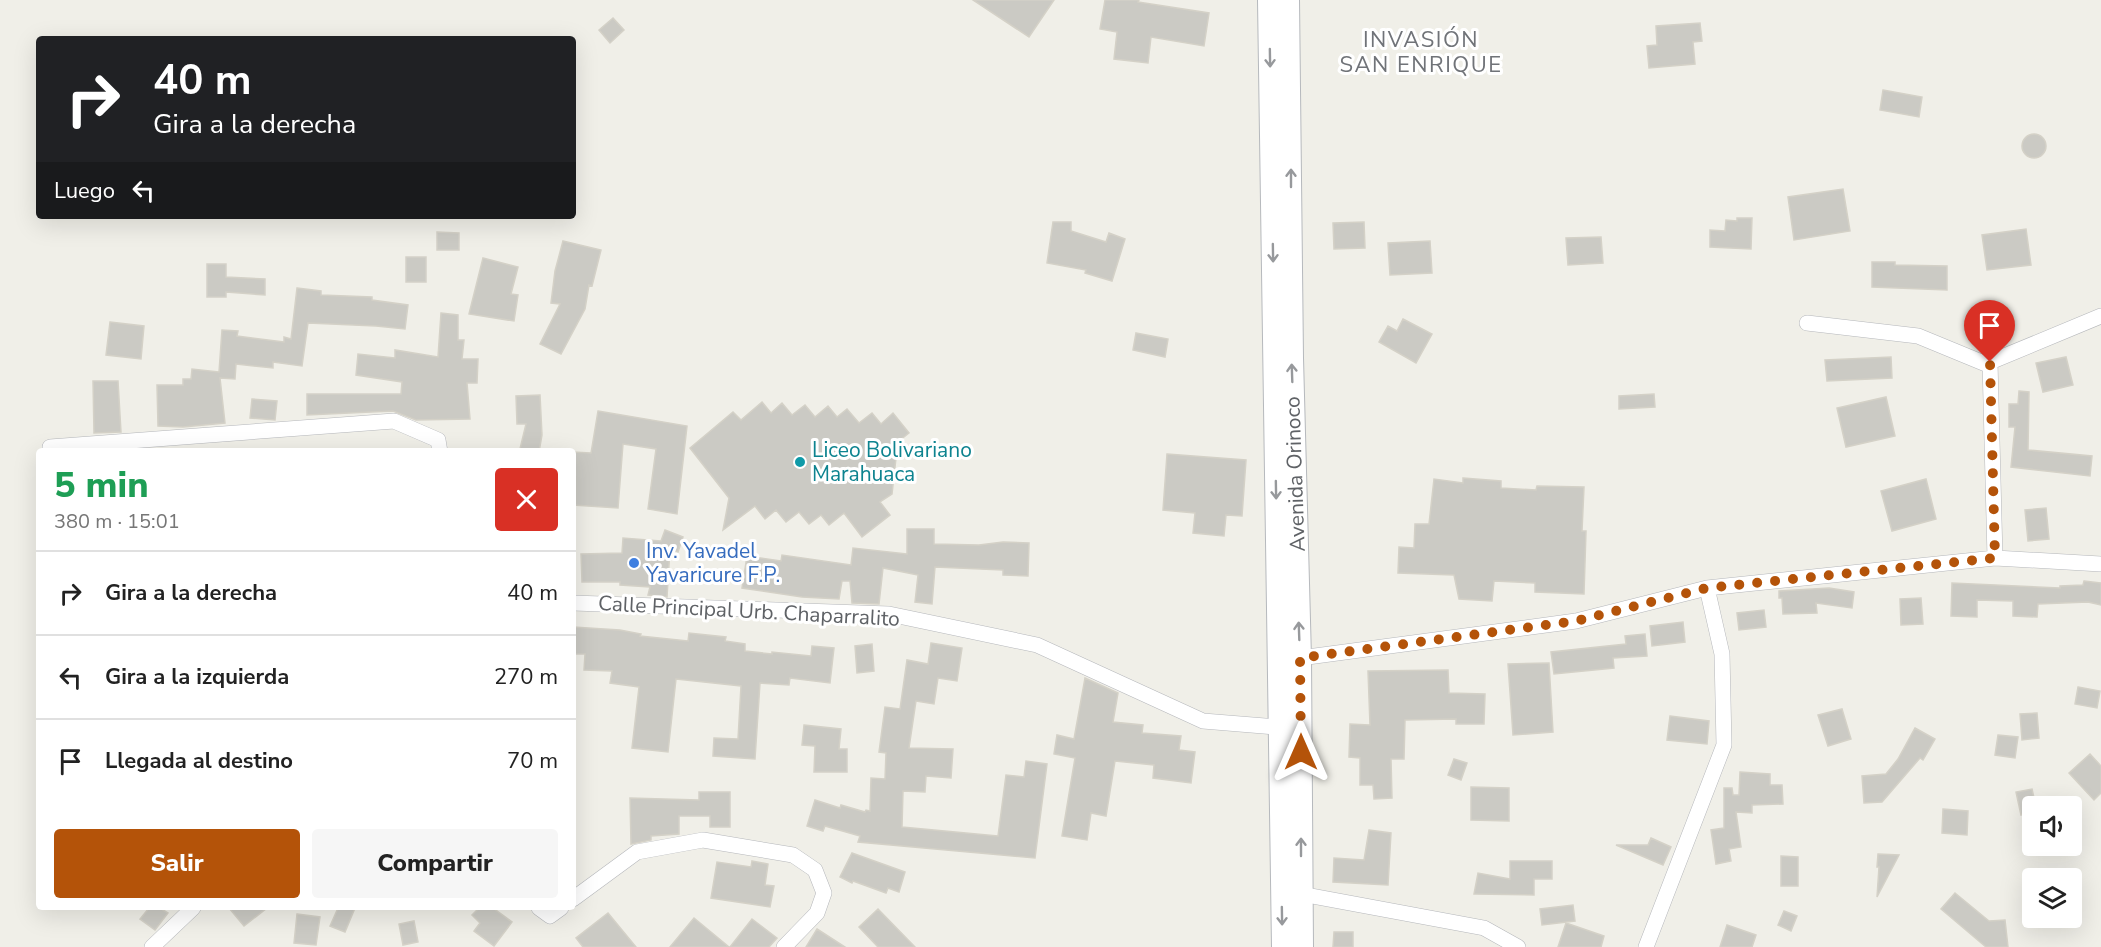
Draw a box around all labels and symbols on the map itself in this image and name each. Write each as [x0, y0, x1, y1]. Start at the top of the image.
district label: INVASIÓN SAN ENRIQUE [1339, 25, 1503, 80]
one-way arrow [1264, 48, 1276, 68]
one-way arrow [1285, 168, 1296, 188]
one-way arrow [1267, 243, 1279, 263]
pin [1964, 300, 2015, 362]
one-way arrow [1287, 363, 1298, 383]
street label: Avenida Orinoco [1278, 396, 1312, 552]
place label: Liceo Bolivariano Marahuaca [812, 436, 972, 488]
marker: Liceo Bolivariano Marahuaca [793, 455, 807, 469]
one-way arrow [1270, 480, 1282, 500]
place label: Inv. Yavadel Yavaricure F.P. [645, 537, 780, 589]
marker: Inv. Yavadel Yavaricure F.P. [627, 556, 641, 570]
street label: Calle Principal Urb. Chaparralito [597, 589, 901, 633]
one-way arrow [1294, 621, 1305, 641]
position arrow [1269, 720, 1333, 784]
one-way arrow [1295, 837, 1307, 857]
one-way arrow [1277, 906, 1288, 926]

